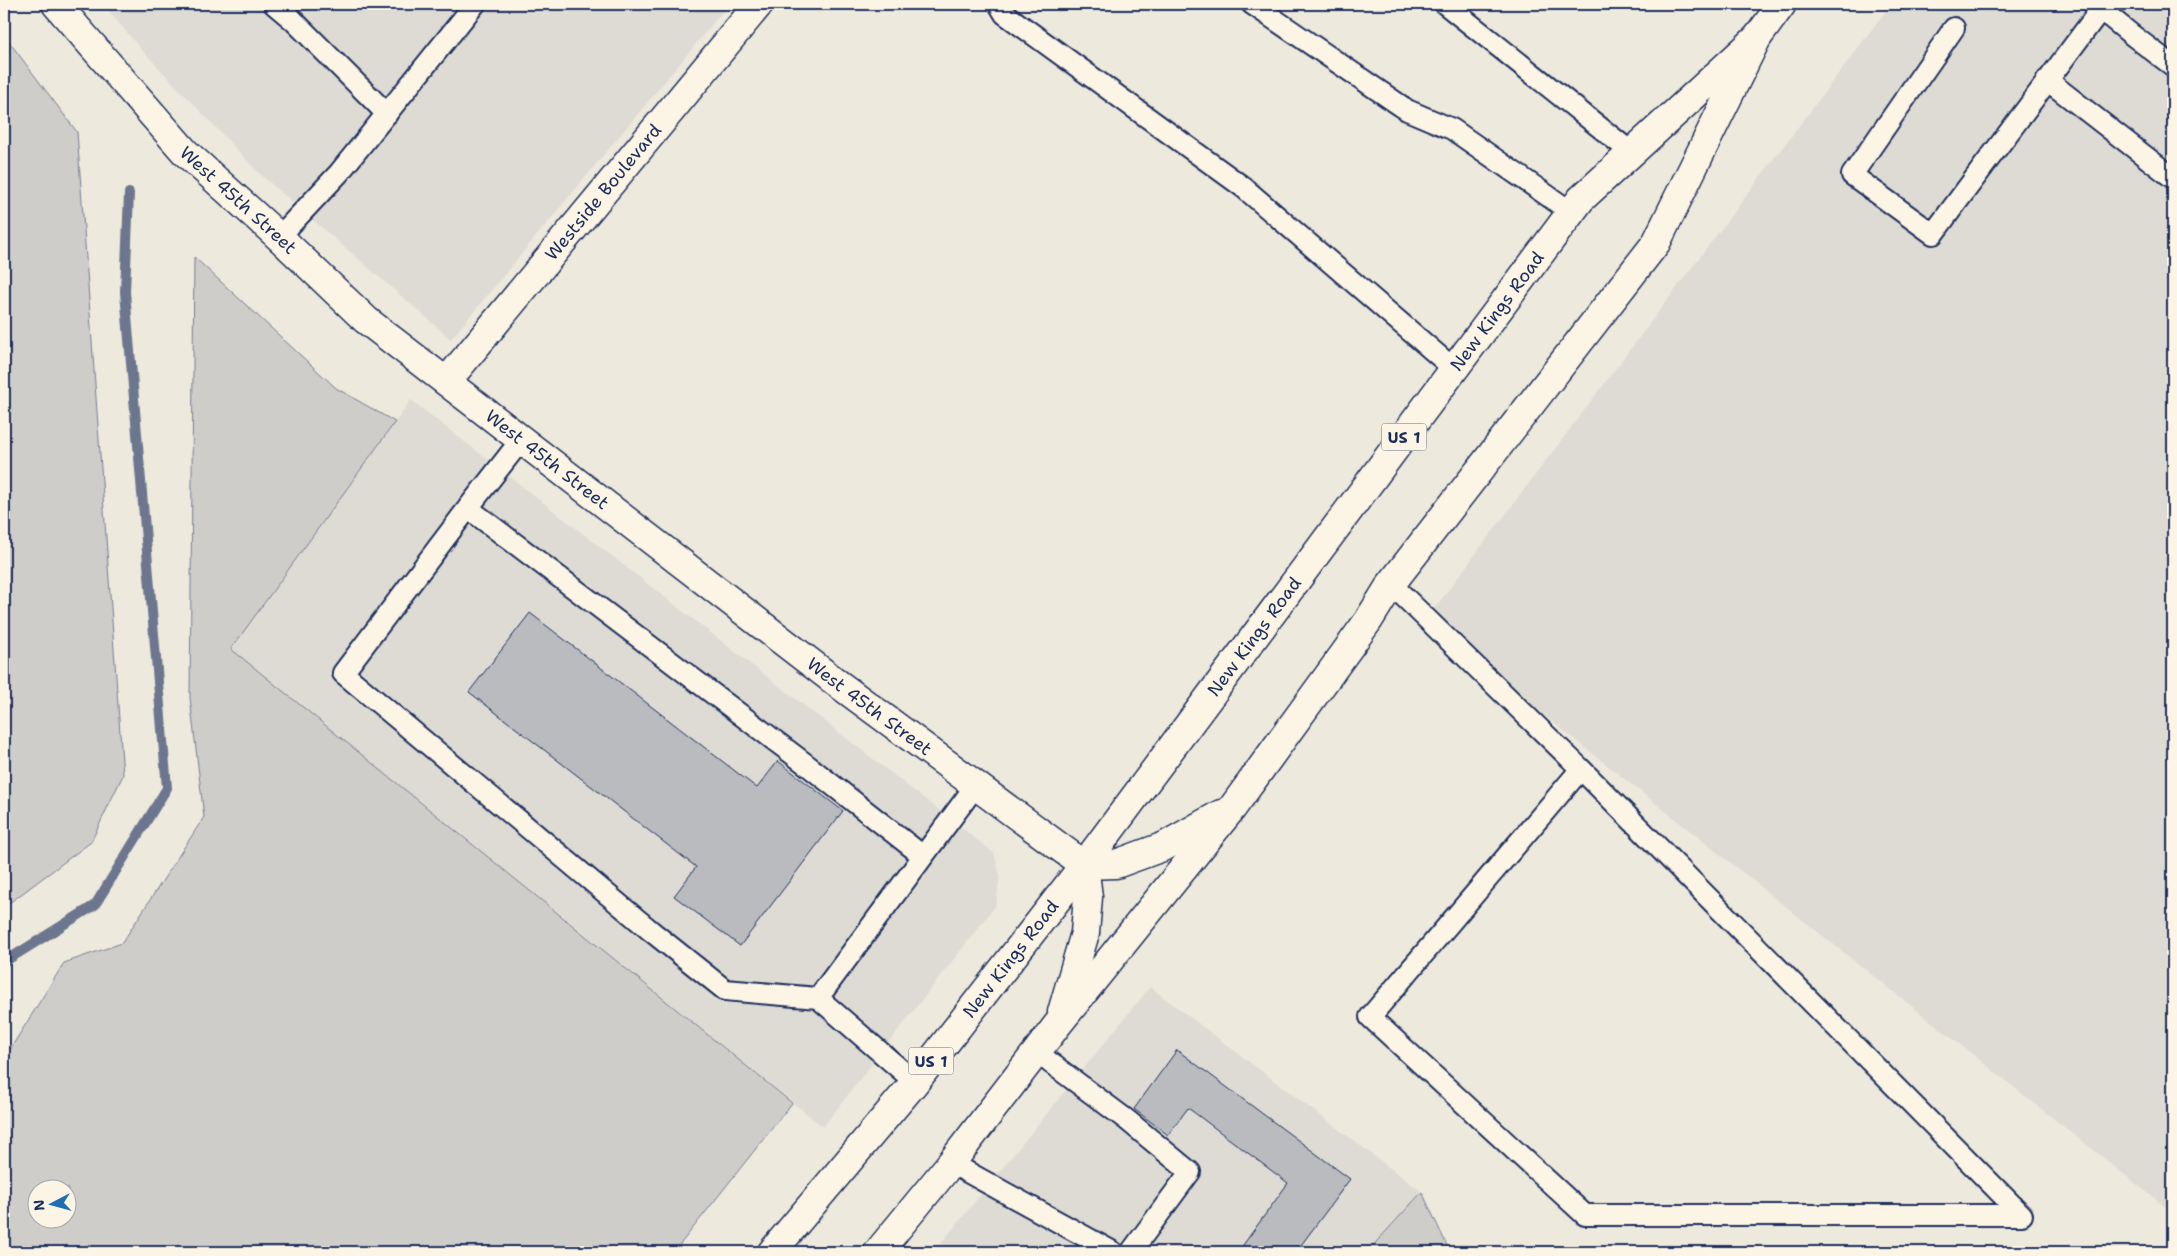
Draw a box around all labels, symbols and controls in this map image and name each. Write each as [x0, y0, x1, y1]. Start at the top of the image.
street label: Westside Boulevard [540, 119, 667, 266]
street label: West 45th Street [174, 141, 302, 260]
street label: New Kings Road [1445, 247, 1550, 376]
street label: West 45th Street [480, 404, 614, 515]
road number: US 1 [1382, 424, 1426, 451]
street label: New Kings Road [1202, 572, 1307, 701]
street label: West 45th Street [802, 652, 937, 761]
street label: New Kings Road [957, 895, 1064, 1023]
road number: US 1 [908, 1048, 954, 1074]
north arrow [28, 1178, 78, 1228]
text: N [30, 1199, 49, 1212]

